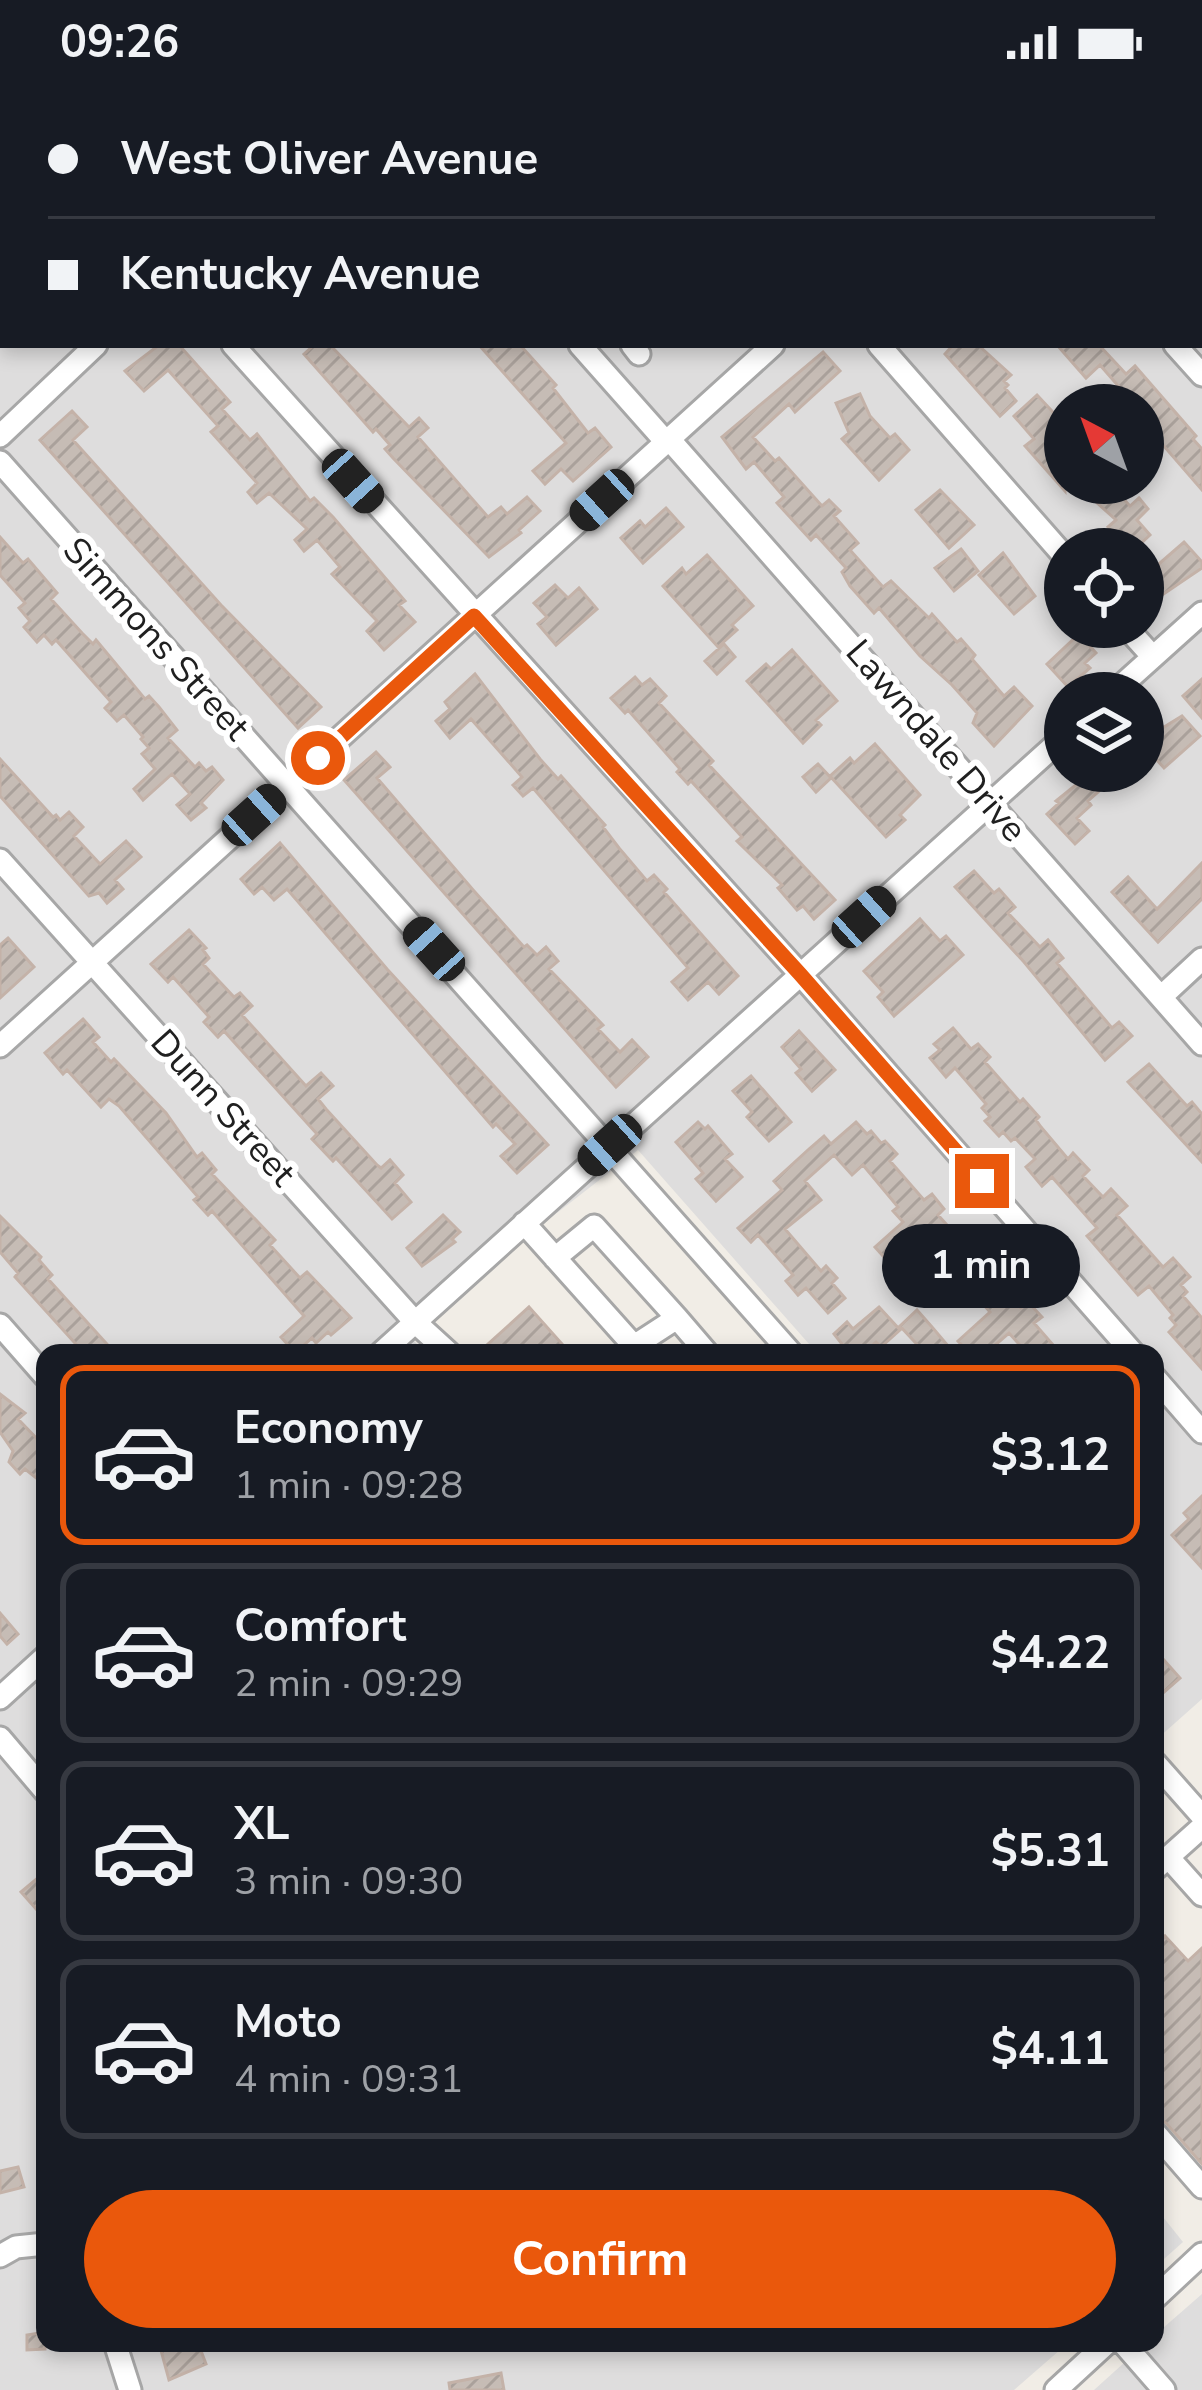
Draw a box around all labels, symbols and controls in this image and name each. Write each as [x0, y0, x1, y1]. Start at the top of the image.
text: 09:26 [60, 12, 179, 73]
text: West Oliver Avenue [120, 129, 538, 190]
text: Kentucky Avenue [120, 244, 480, 305]
north arrow [1044, 384, 1164, 504]
map controls [1044, 384, 1164, 792]
car [316, 442, 390, 520]
car [563, 463, 641, 537]
street label: Simmons Street [52, 527, 261, 751]
button: locate [1044, 528, 1164, 648]
street label: Lawndale Drive [834, 629, 1038, 853]
button: layers [1044, 672, 1164, 792]
route start [291, 731, 345, 785]
car [215, 778, 293, 852]
car [825, 880, 903, 954]
car [397, 910, 471, 988]
street label: Dunn Street [139, 1019, 307, 1197]
car [571, 1108, 649, 1182]
route end [955, 1154, 1009, 1208]
callout: 1 min [883, 1223, 1081, 1307]
text: 1 min [931, 1239, 1031, 1292]
text: Economy [234, 1398, 423, 1459]
icon: car [90, 1401, 198, 1509]
text: $3.12 [991, 1425, 1110, 1486]
text: 1 min · 09:28 [234, 1459, 463, 1512]
text: Comfort [234, 1596, 406, 1657]
icon: car [90, 1599, 198, 1707]
text: $4.22 [991, 1623, 1110, 1684]
text: 2 min · 09:29 [234, 1657, 463, 1710]
text: XL [234, 1794, 290, 1855]
icon: car [90, 1797, 198, 1905]
text: $5.31 [991, 1821, 1110, 1882]
text: 3 min · 09:30 [234, 1855, 463, 1908]
text: Moto [234, 1992, 342, 2053]
icon: car [90, 1995, 198, 2103]
text: $4.11 [991, 2019, 1110, 2080]
text: 4 min · 09:31 [234, 2053, 463, 2106]
button: Confirm [84, 2190, 1116, 2328]

